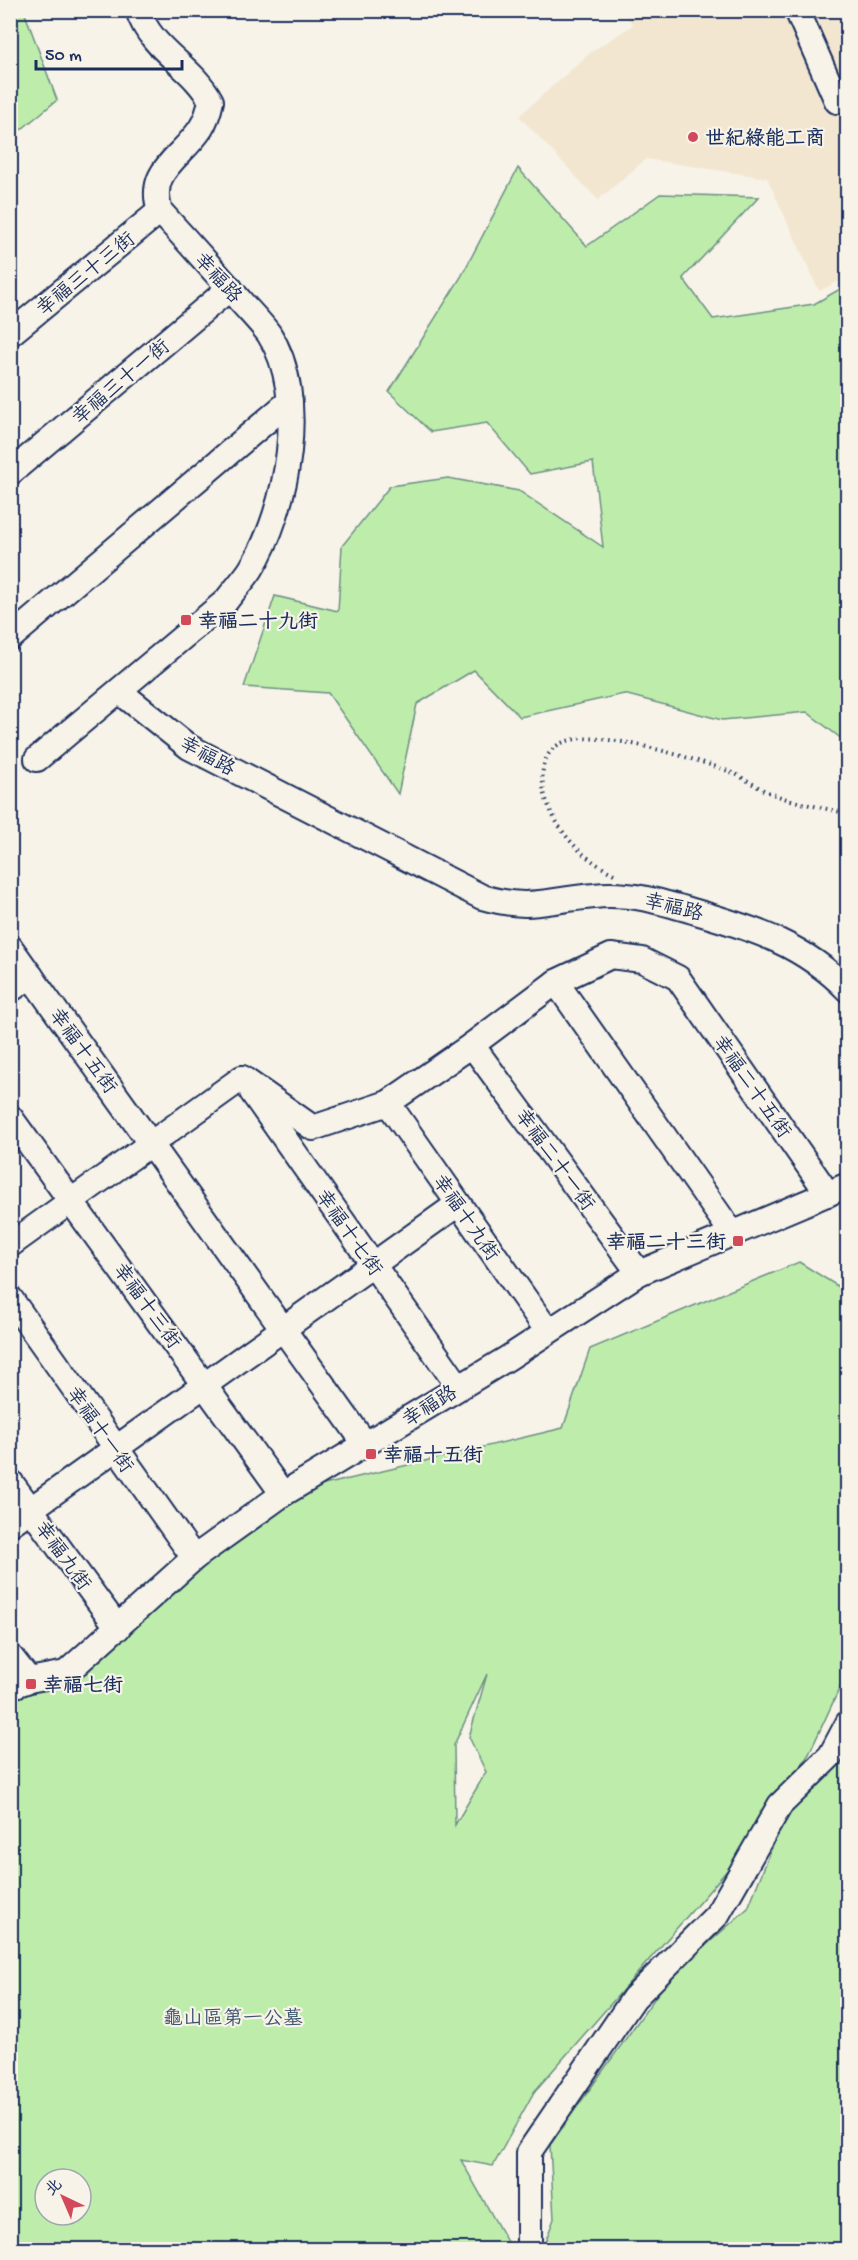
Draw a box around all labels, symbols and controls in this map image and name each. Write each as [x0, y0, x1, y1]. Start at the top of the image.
scale bar [36, 33, 182, 71]
text: 50 m [45, 46, 82, 67]
place label: 世紀綠能工商 [705, 127, 825, 152]
marker: 世紀綠能工商 [686, 130, 700, 144]
street label: 幸福三十三街 [32, 227, 141, 322]
street label: 幸福路 [188, 248, 247, 310]
street label: 幸福三十一街 [68, 335, 176, 431]
place label: 幸福二十九街 [198, 610, 318, 635]
marker: 幸福二十九街 [179, 613, 193, 627]
street label: 幸福路 [174, 732, 240, 783]
street label: 幸福路 [641, 889, 706, 928]
street label: 幸福十五街 [42, 1004, 121, 1099]
street label: 幸福二十五街 [706, 1031, 796, 1144]
street label: 幸福二十一街 [509, 1105, 599, 1216]
street label: 幸福十九街 [426, 1170, 504, 1267]
street label: 幸福十七街 [309, 1185, 387, 1282]
place label: 幸福二十三街 [606, 1231, 726, 1256]
marker: 幸福二十三街 [731, 1234, 745, 1248]
street label: 幸福十三街 [106, 1259, 185, 1354]
street label: 幸福路 [398, 1380, 463, 1434]
street label: 幸福十一街 [60, 1382, 138, 1479]
place label: 幸福十五街 [383, 1444, 483, 1469]
marker: 幸福十五街 [364, 1447, 378, 1461]
street label: 幸福九街 [28, 1517, 96, 1596]
place label: 幸福七街 [43, 1674, 123, 1699]
marker: 幸福七街 [24, 1677, 38, 1691]
park label: 龜山區第一公墓 [163, 2007, 303, 2032]
north arrow [33, 2167, 93, 2227]
text: 北 [42, 2176, 67, 2201]

